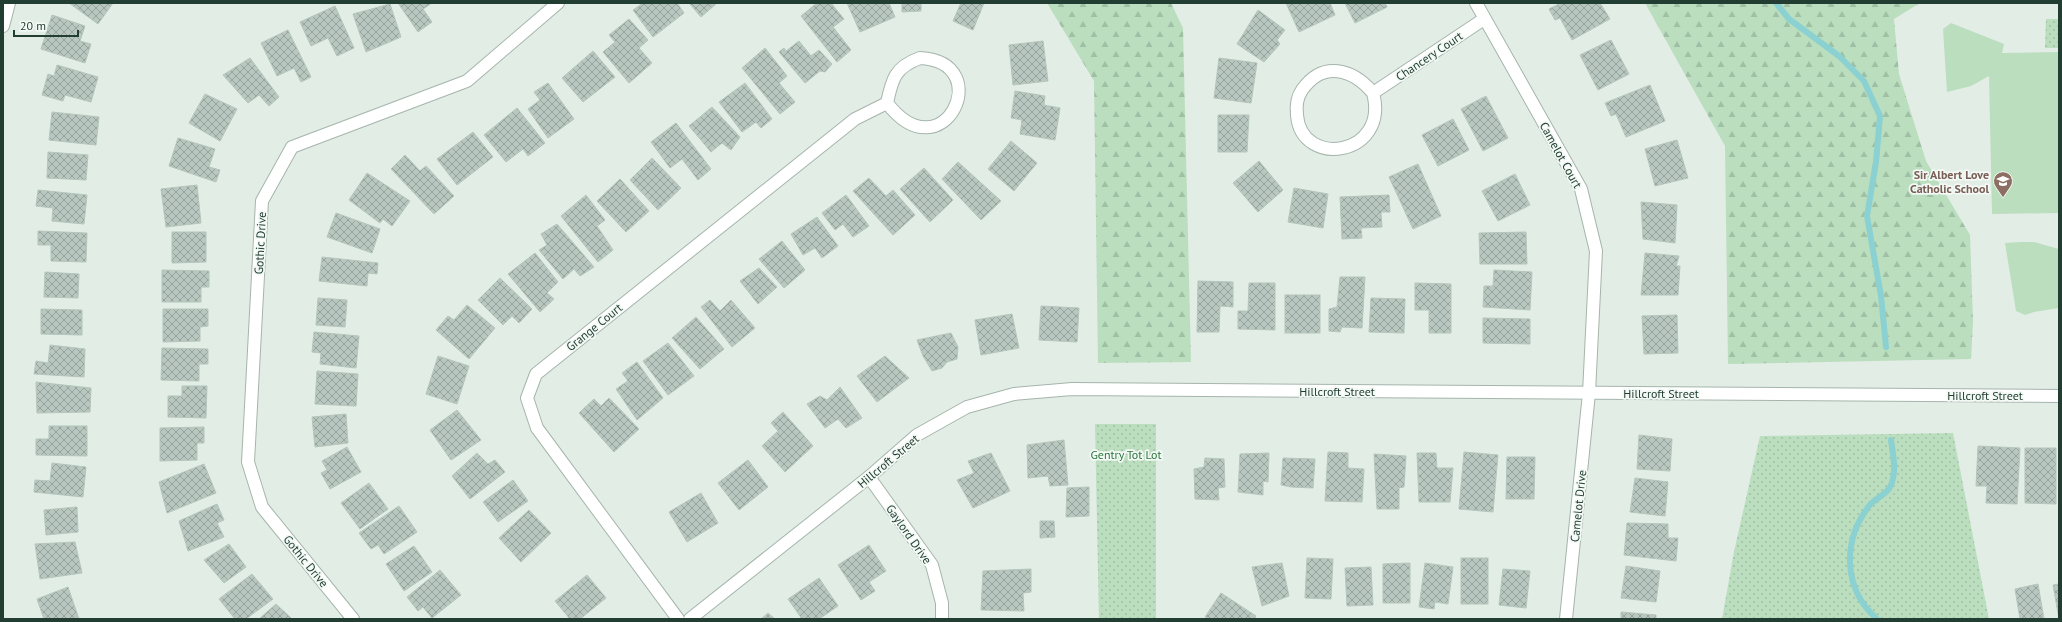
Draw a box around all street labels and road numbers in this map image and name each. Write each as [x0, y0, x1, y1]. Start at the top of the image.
street label: Chancery Court [1393, 28, 1465, 84]
street label: Camelot Court [1537, 119, 1585, 191]
street label: Gothic Drive [251, 211, 269, 275]
street label: Grange Court [563, 300, 625, 354]
street label: Hillcroft Street [1299, 384, 1375, 399]
street label: Hillcroft Street [1623, 386, 1699, 401]
street label: Hillcroft Street [1947, 388, 2023, 403]
street label: Hillcroft Street [854, 431, 922, 491]
street label: Camelot Drive [1567, 469, 1589, 543]
street label: Gaylord Drive [883, 501, 935, 567]
street label: Gothic Drive [280, 532, 332, 590]

